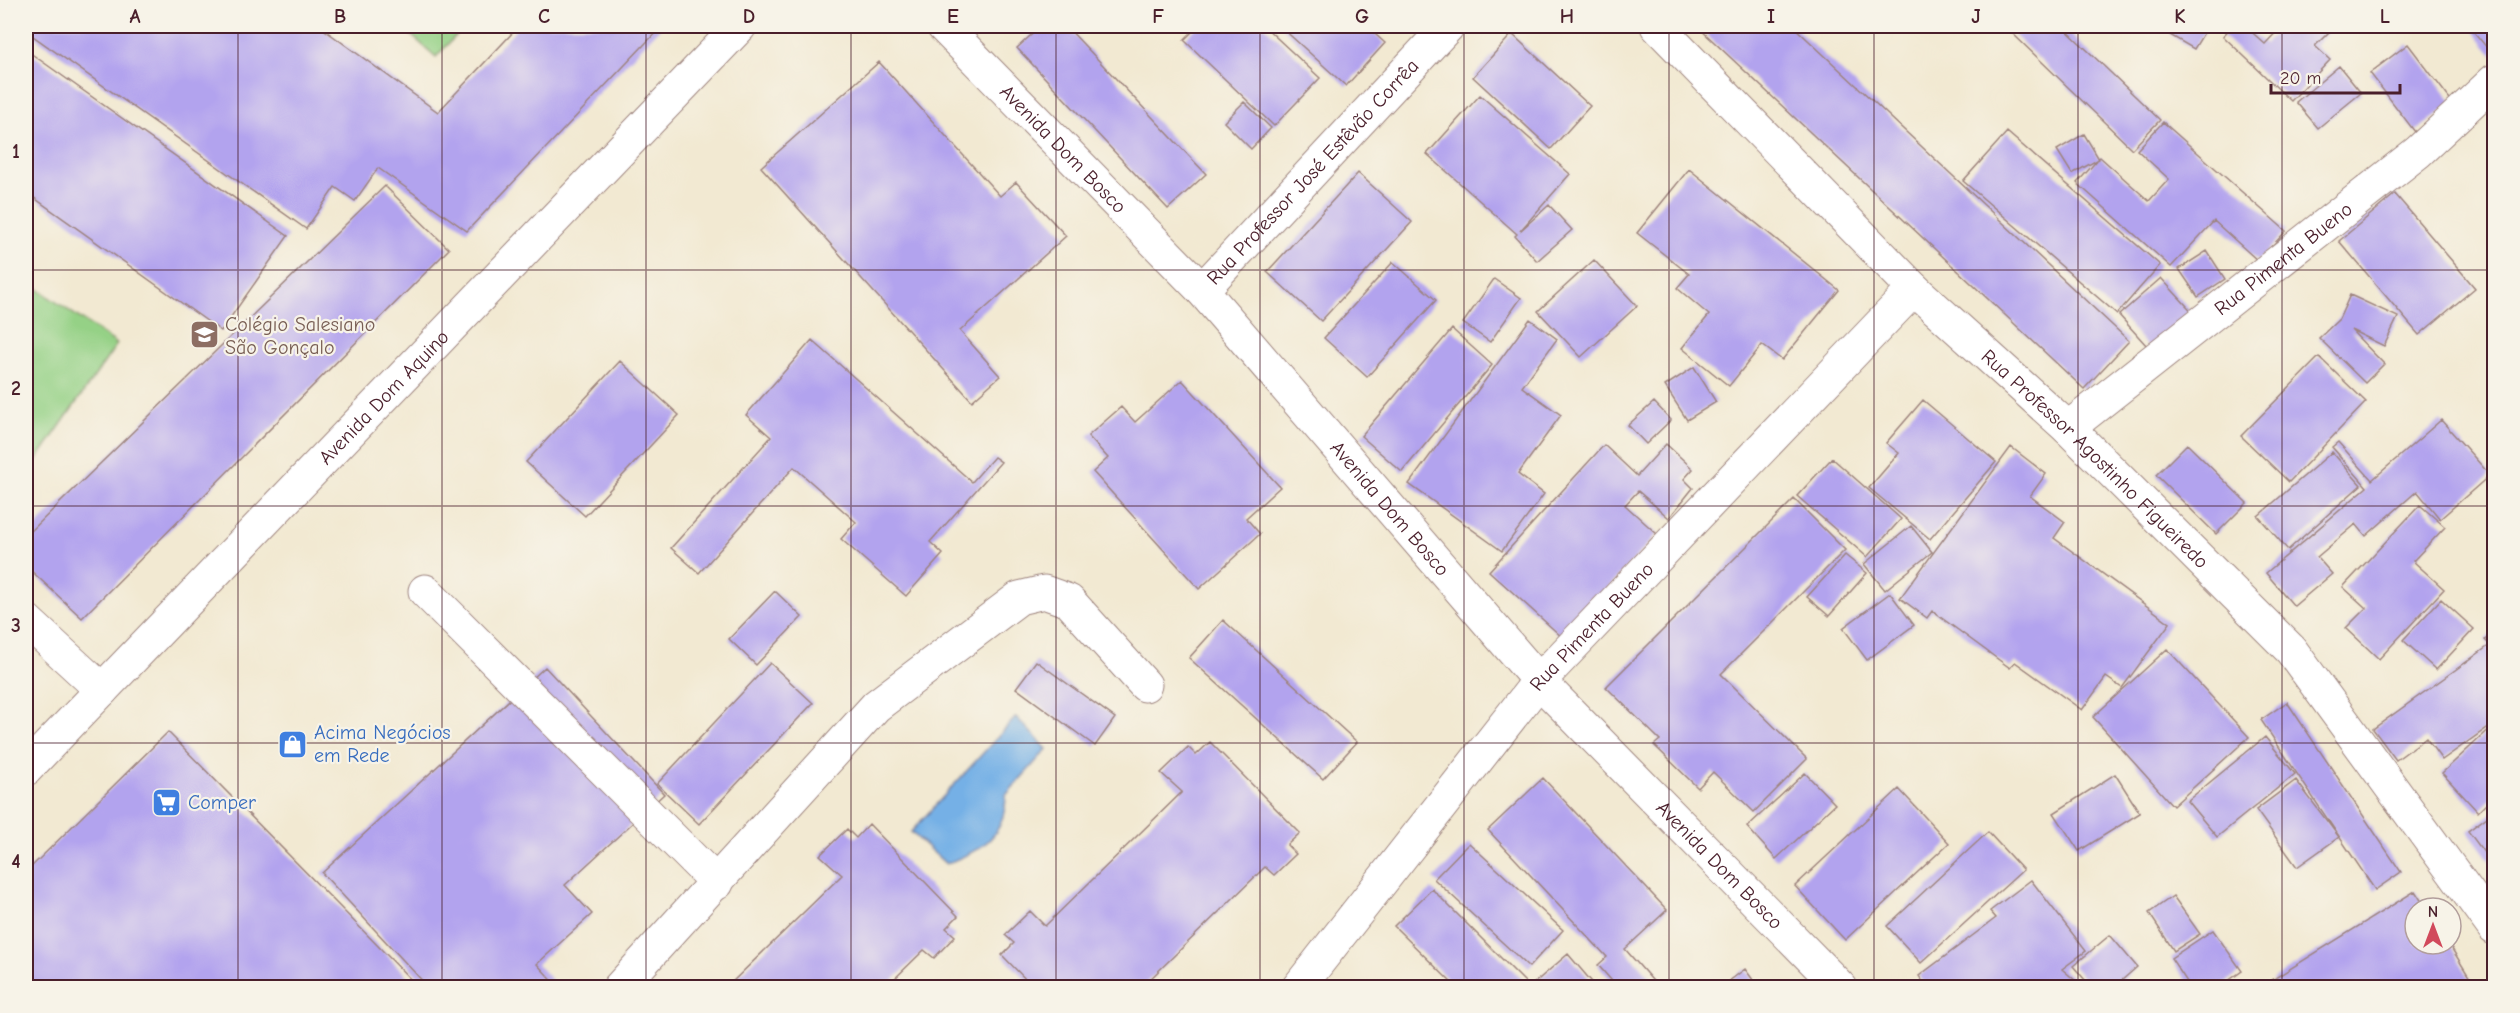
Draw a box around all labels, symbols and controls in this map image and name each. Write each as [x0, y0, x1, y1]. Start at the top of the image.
text: A [129, 5, 141, 28]
text: B [334, 5, 346, 28]
text: C [538, 5, 550, 28]
text: D [743, 5, 755, 28]
text: E [947, 5, 959, 28]
text: F [1152, 5, 1164, 28]
text: G [1355, 5, 1369, 28]
text: H [1560, 5, 1574, 28]
text: I [1767, 5, 1775, 28]
text: J [1971, 5, 1981, 28]
text: K [2174, 5, 2186, 28]
text: L [2380, 5, 2390, 28]
street label: Rua Professor José Estêvão Corrêa [1202, 54, 1423, 289]
scale bar [2271, 57, 2400, 95]
text: 20 m [2280, 68, 2321, 89]
street label: Avenida Dom Bosco [995, 80, 1131, 218]
text: 1 [12, 140, 20, 163]
street label: Rua Pimenta Bueno [2210, 197, 2357, 320]
place label: Colégio Salesiano São Gonçalo [225, 313, 375, 359]
school or university icon: Colégio Salesiano São Gonçalo [188, 319, 220, 351]
street label: Avenida Dom Aquino [314, 325, 453, 469]
street label: Rua Professor Agostinho Figueiredo [1977, 344, 2214, 573]
text: 2 [11, 377, 21, 400]
street label: Avenida Dom Bosco [1326, 436, 1455, 580]
street label: Rua Pimenta Bueno [1525, 557, 1658, 695]
text: 3 [11, 614, 21, 637]
place label: Acima Negócios em Rede [314, 721, 451, 767]
shop icon: Acima Negócios em Rede [277, 728, 309, 760]
supermarket icon: Comper [151, 786, 183, 818]
place label: Comper [188, 791, 256, 814]
street label: Avenida Dom Bosco [1652, 796, 1788, 934]
text: 4 [11, 850, 21, 873]
north arrow [2403, 896, 2463, 956]
text: N [2428, 903, 2438, 921]

